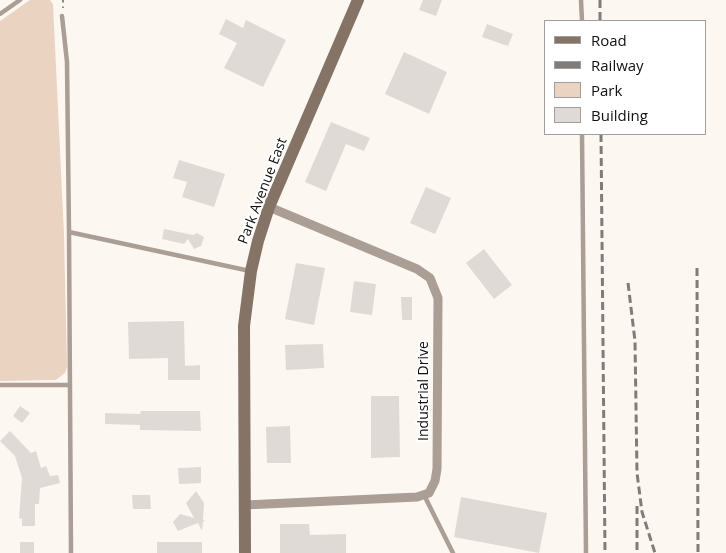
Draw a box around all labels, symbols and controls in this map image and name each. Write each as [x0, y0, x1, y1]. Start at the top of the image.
legend [544, 20, 706, 135]
text: Road [591, 30, 627, 50]
text: Railway [591, 55, 644, 75]
text: Park [591, 80, 622, 100]
text: Building [591, 105, 648, 125]
street label: Park Avenue East [235, 135, 291, 247]
street label: Industrial Drive [416, 341, 432, 441]

